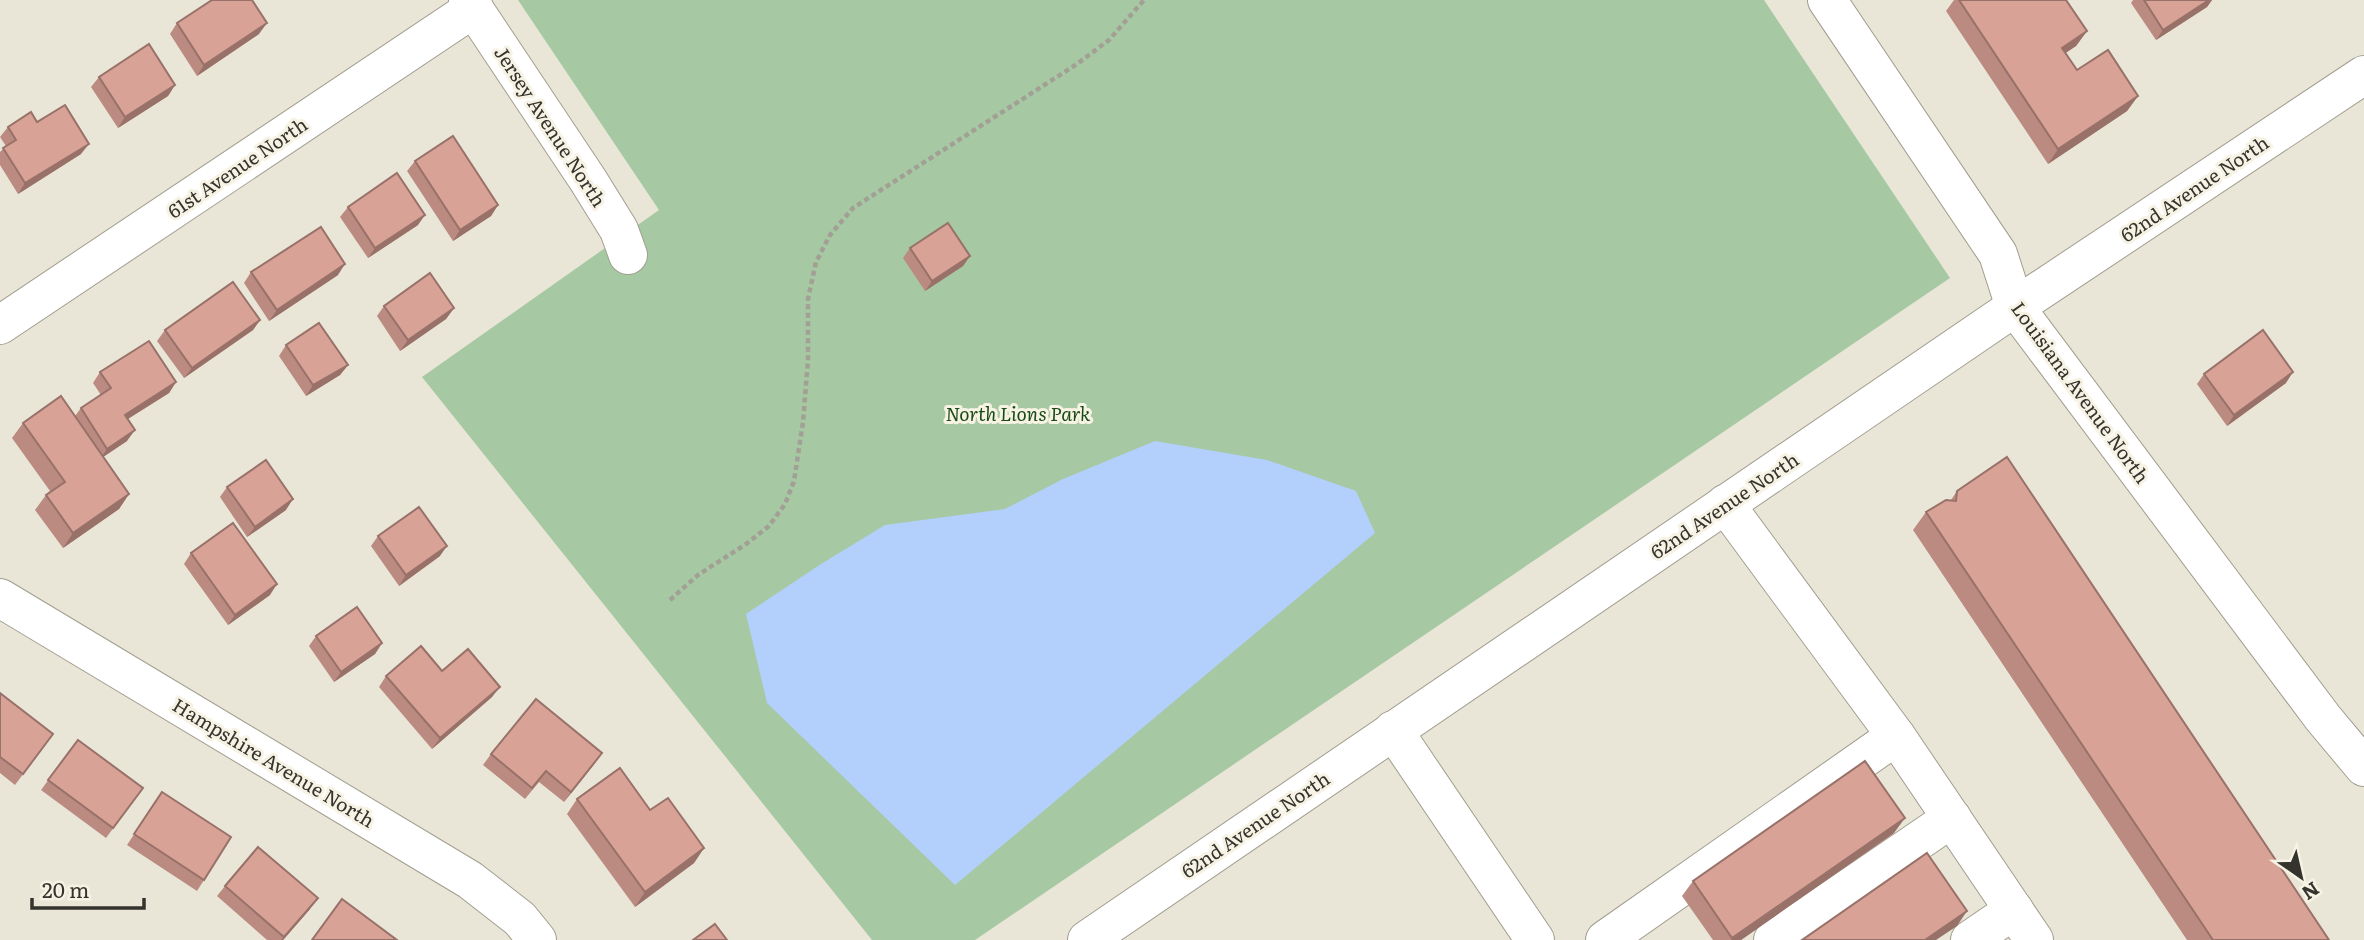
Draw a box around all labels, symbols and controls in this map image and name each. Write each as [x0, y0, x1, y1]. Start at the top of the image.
street label: Jersey Avenue North [488, 40, 614, 212]
street label: 61st Avenue North [161, 110, 313, 224]
street label: 62nd Avenue North [2114, 128, 2274, 248]
street label: Louisiana Avenue North [2005, 295, 2157, 489]
park label: North Lions Park [946, 399, 1091, 427]
street label: 62nd Avenue North [1644, 445, 1804, 565]
street label: Hampshire Avenue North [168, 690, 380, 834]
street label: 62nd Avenue North [1175, 764, 1335, 884]
north arrow [2266, 842, 2336, 912]
scale bar [32, 866, 144, 910]
text: 20 m [42, 873, 89, 904]
text: N [2297, 876, 2326, 908]

